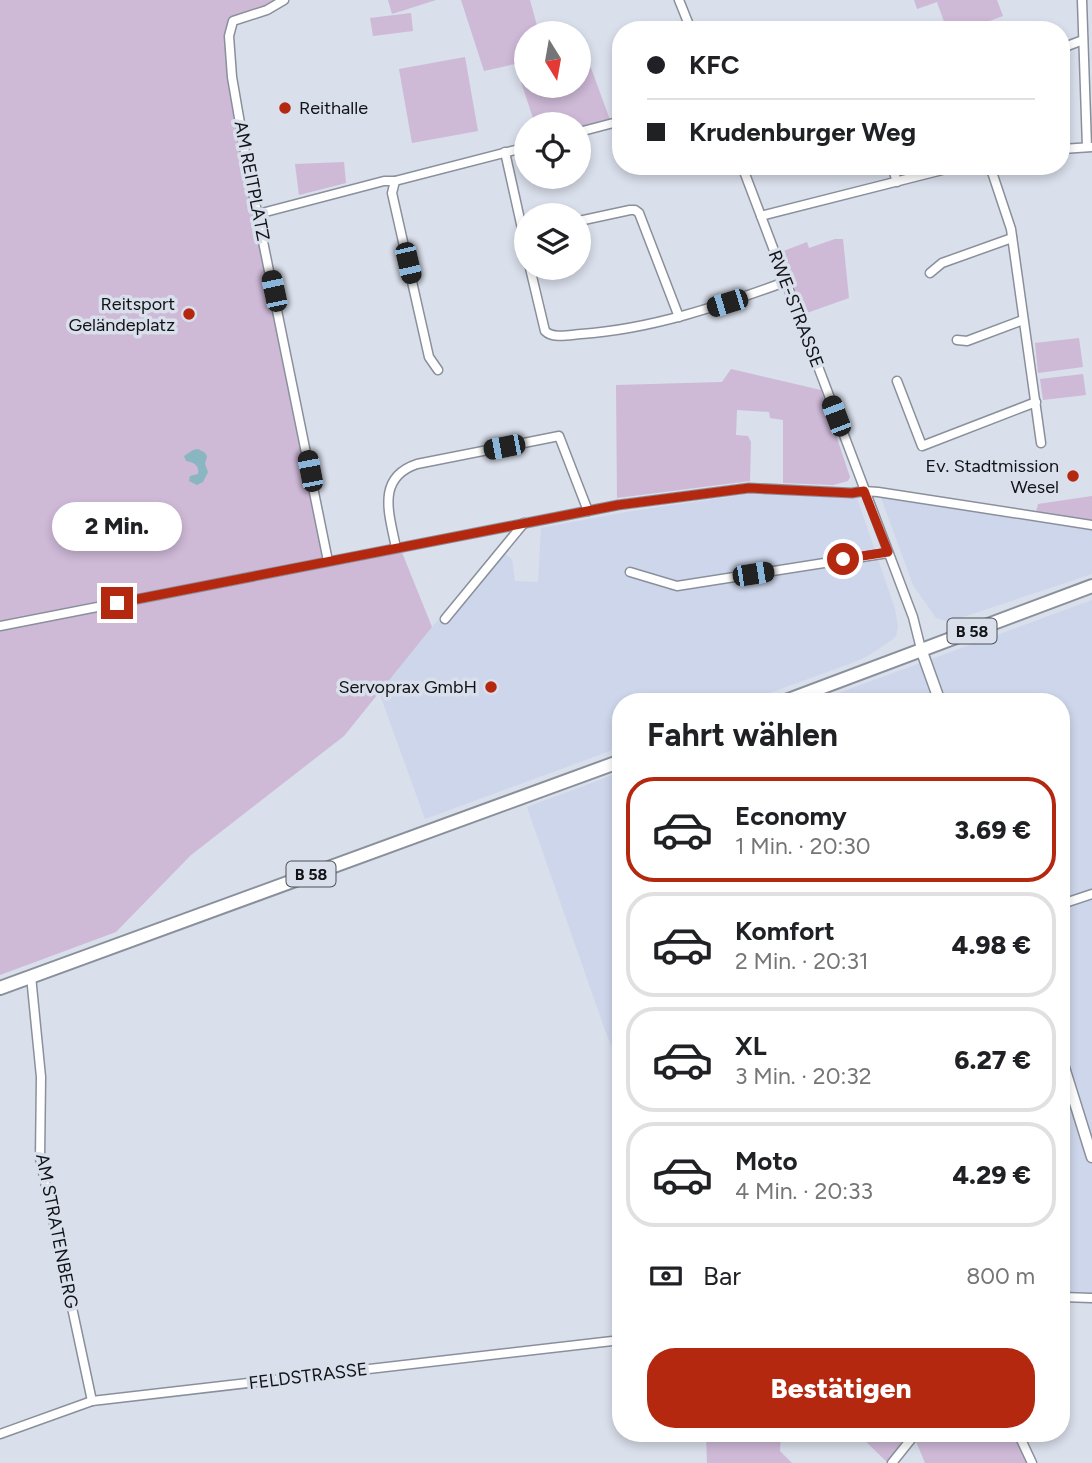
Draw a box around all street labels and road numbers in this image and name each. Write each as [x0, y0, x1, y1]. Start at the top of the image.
street label: AM REITPLATZ [230, 119, 274, 243]
street label: RWE-STRASSE [764, 247, 828, 371]
road number: B 58 [948, 618, 996, 644]
road number: B 58 [286, 862, 336, 887]
street label: AM STRATENBERG [31, 1152, 83, 1311]
street label: FELDSTRASSE [247, 1358, 369, 1394]

